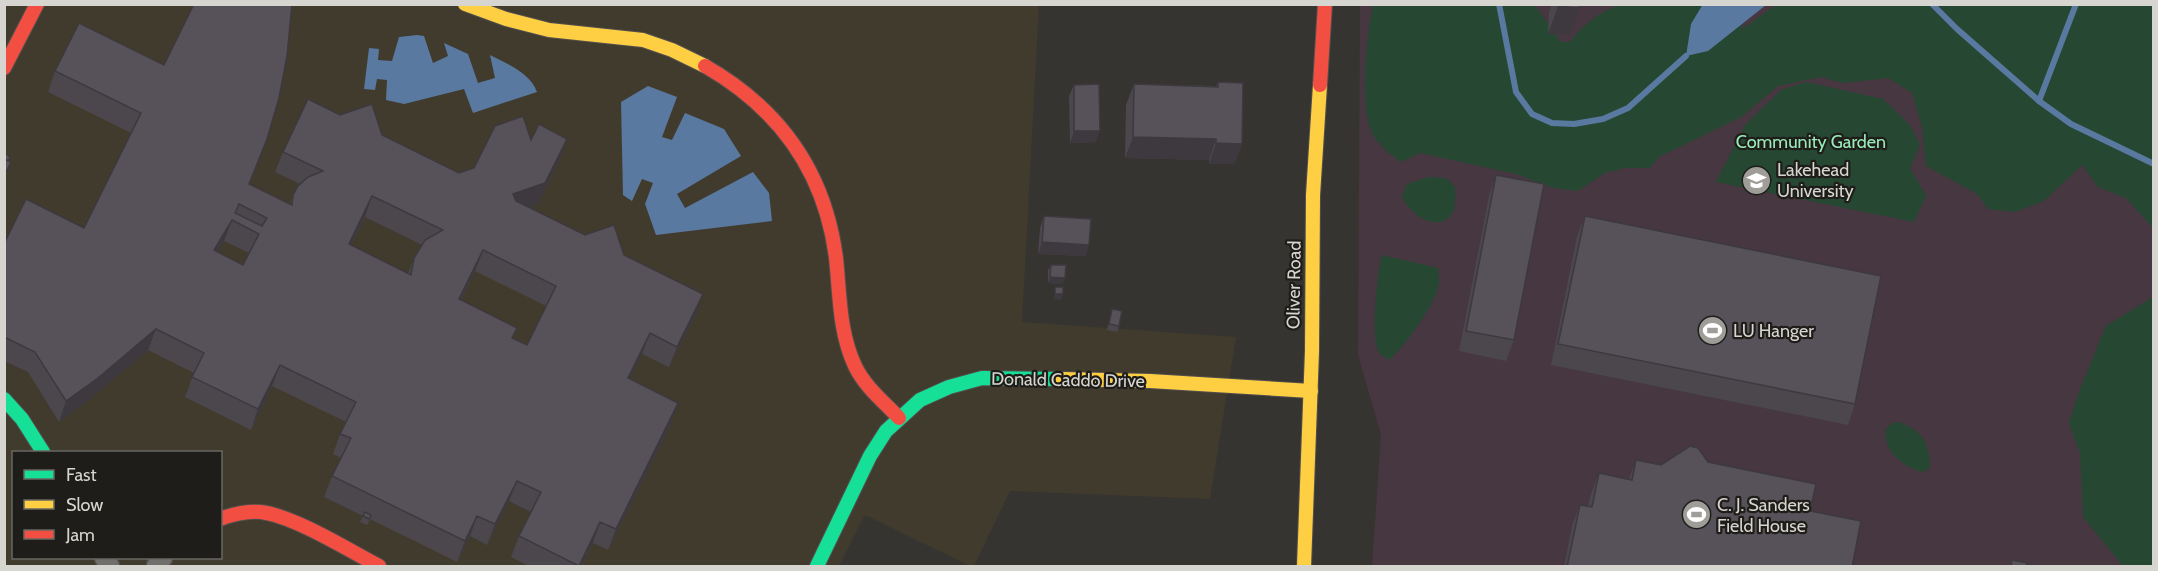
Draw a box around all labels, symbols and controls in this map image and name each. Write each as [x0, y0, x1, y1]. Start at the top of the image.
park label: Community Garden [1736, 131, 1886, 153]
place label: Lakehead University [1777, 159, 1854, 202]
school or university icon: Lakehead University [1740, 164, 1772, 196]
street label: Oliver Road [1282, 241, 1306, 329]
sports icon: LU Hanger [1696, 315, 1728, 347]
place label: LU Hanger [1733, 320, 1814, 342]
street label: Donald Caddo Drive [991, 368, 1145, 392]
legend [12, 451, 222, 559]
text: Fast [66, 464, 97, 486]
text: Slow [66, 494, 103, 516]
place label: C. J. Sanders Field House [1717, 494, 1810, 537]
sports icon: C. J. Sanders Field House [1680, 499, 1712, 531]
text: Jam [65, 524, 95, 546]

